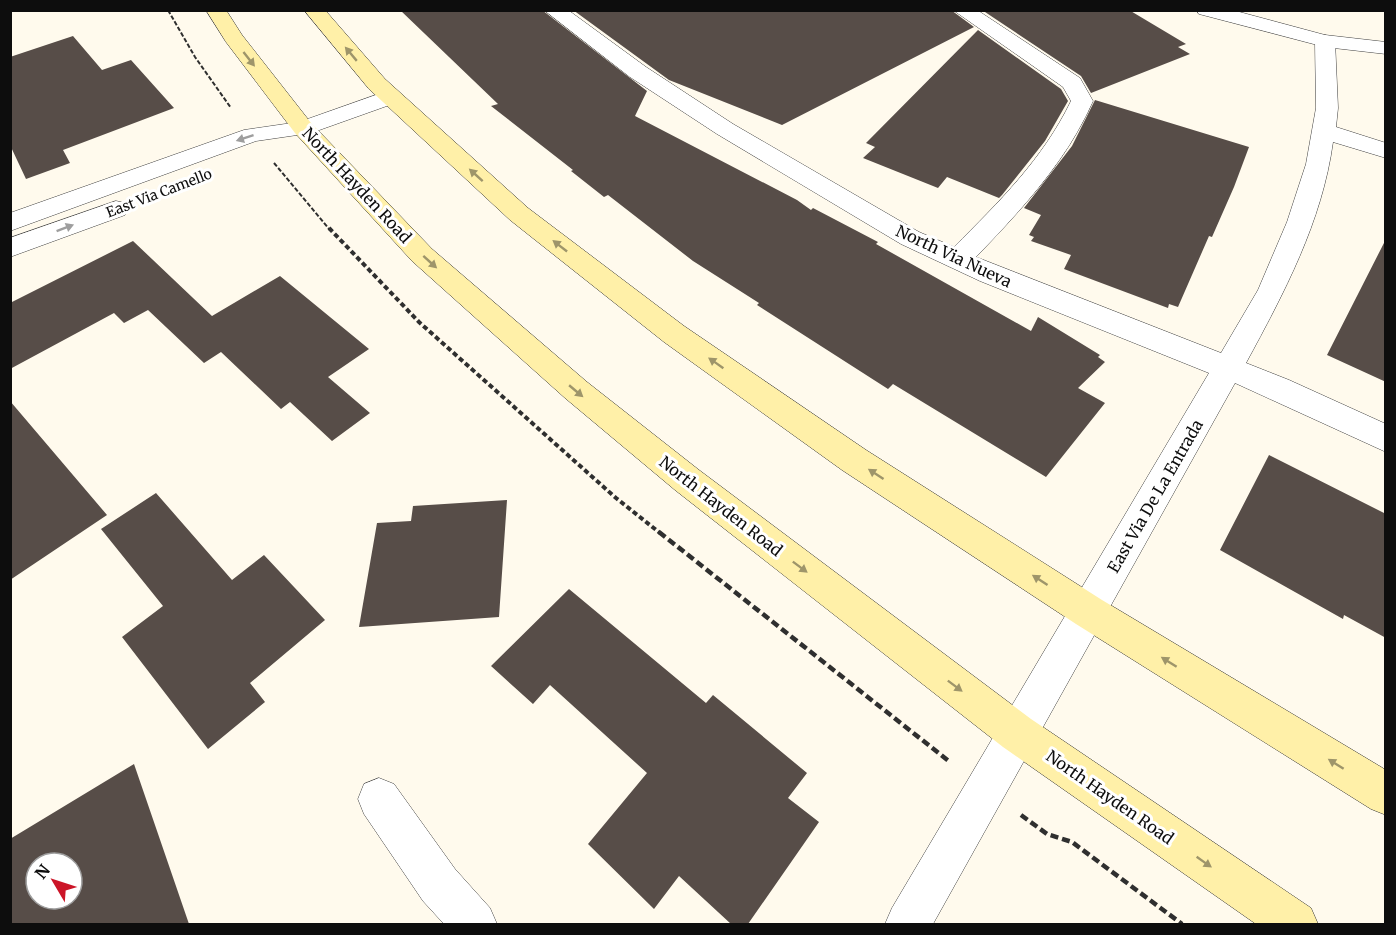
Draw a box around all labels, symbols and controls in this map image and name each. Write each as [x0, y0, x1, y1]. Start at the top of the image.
one-way arrow [345, 47, 358, 62]
one-way arrow [243, 51, 256, 67]
street label: North Hayden Road [298, 123, 416, 247]
one-way arrow [236, 134, 254, 143]
street label: East Via Camello [104, 165, 214, 221]
one-way arrow [469, 169, 484, 182]
street label: North Via Nueva [893, 220, 1015, 292]
one-way arrow [56, 222, 74, 232]
one-way arrow [553, 240, 568, 252]
one-way arrow [422, 255, 437, 268]
one-way arrow [708, 357, 724, 369]
one-way arrow [568, 384, 584, 397]
street label: East Via De La Entrada [1103, 416, 1207, 576]
street label: North Hayden Road [655, 452, 787, 560]
one-way arrow [868, 469, 884, 480]
one-way arrow [793, 561, 808, 573]
one-way arrow [1032, 575, 1048, 586]
one-way arrow [1161, 656, 1177, 667]
one-way arrow [947, 679, 963, 692]
street label: North Hayden Road [1043, 746, 1178, 849]
one-way arrow [1328, 758, 1344, 769]
north arrow [24, 851, 84, 911]
one-way arrow [1195, 856, 1211, 868]
text: N [31, 860, 54, 883]

